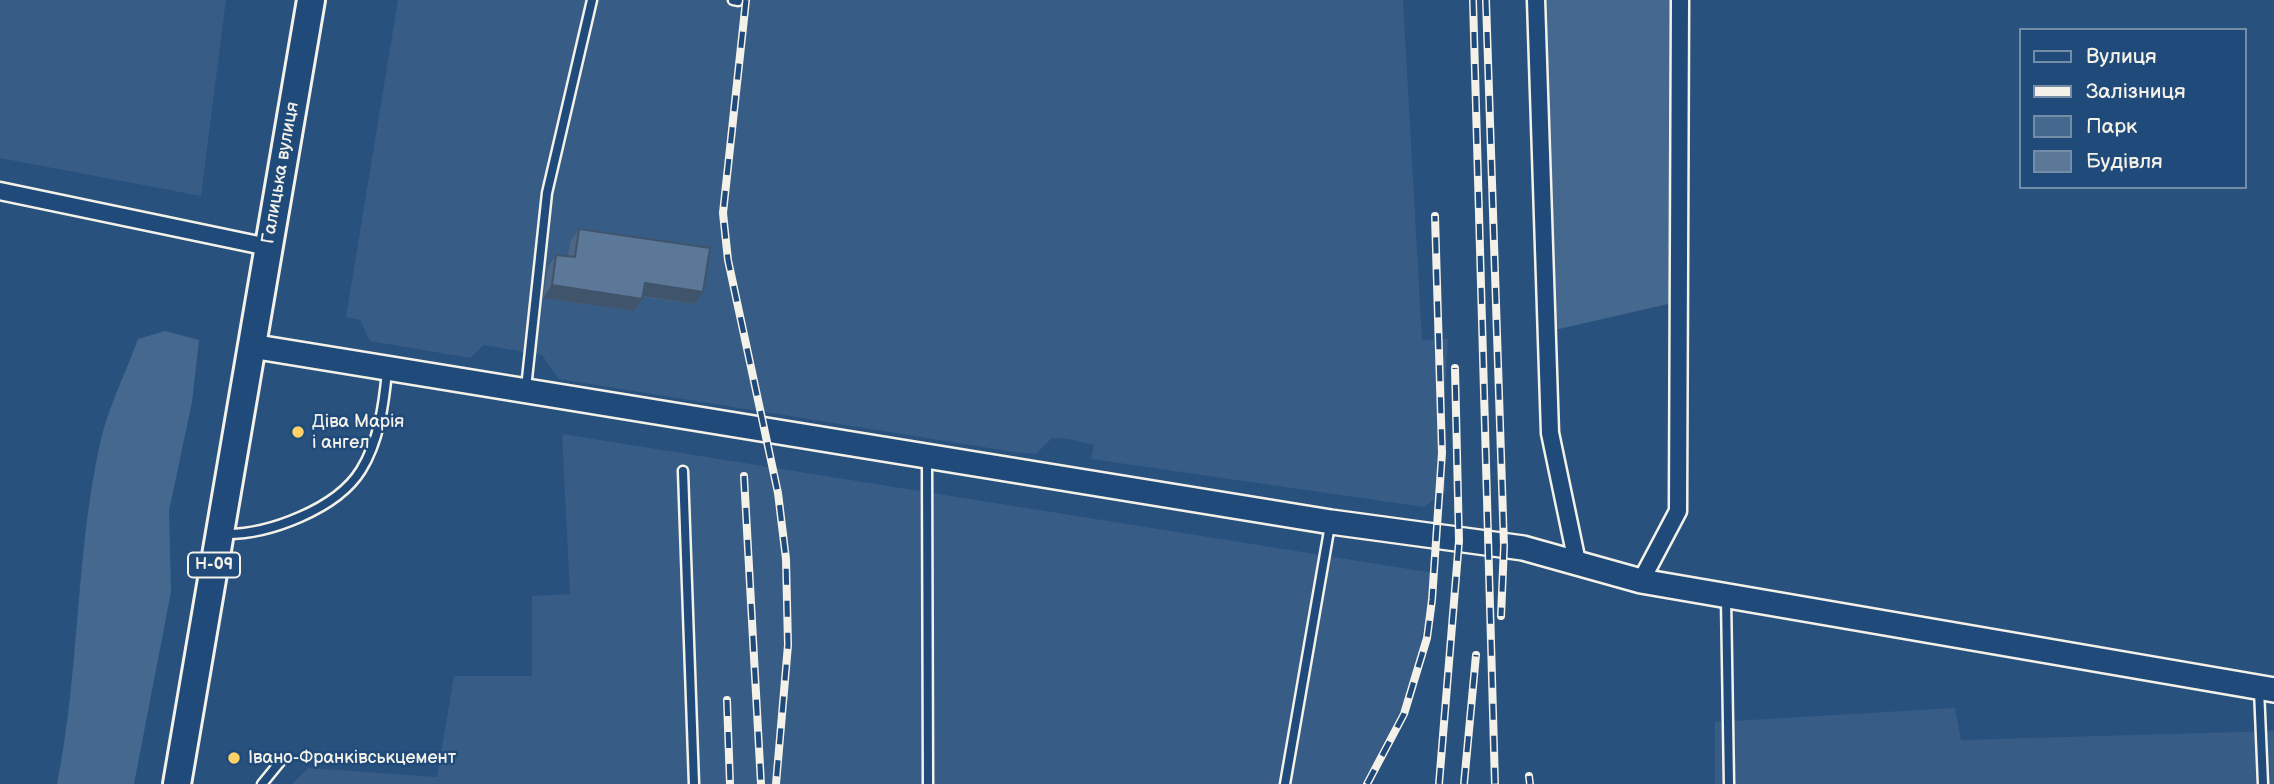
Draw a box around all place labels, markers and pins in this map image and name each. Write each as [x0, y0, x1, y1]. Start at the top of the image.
place label: Діва Марія і ангел [312, 411, 404, 453]
marker: Діва Марія і ангел [290, 424, 306, 440]
place label: Івано-Франківськцемент [248, 747, 456, 769]
marker: Івано-Франківськцемент [226, 750, 242, 766]

